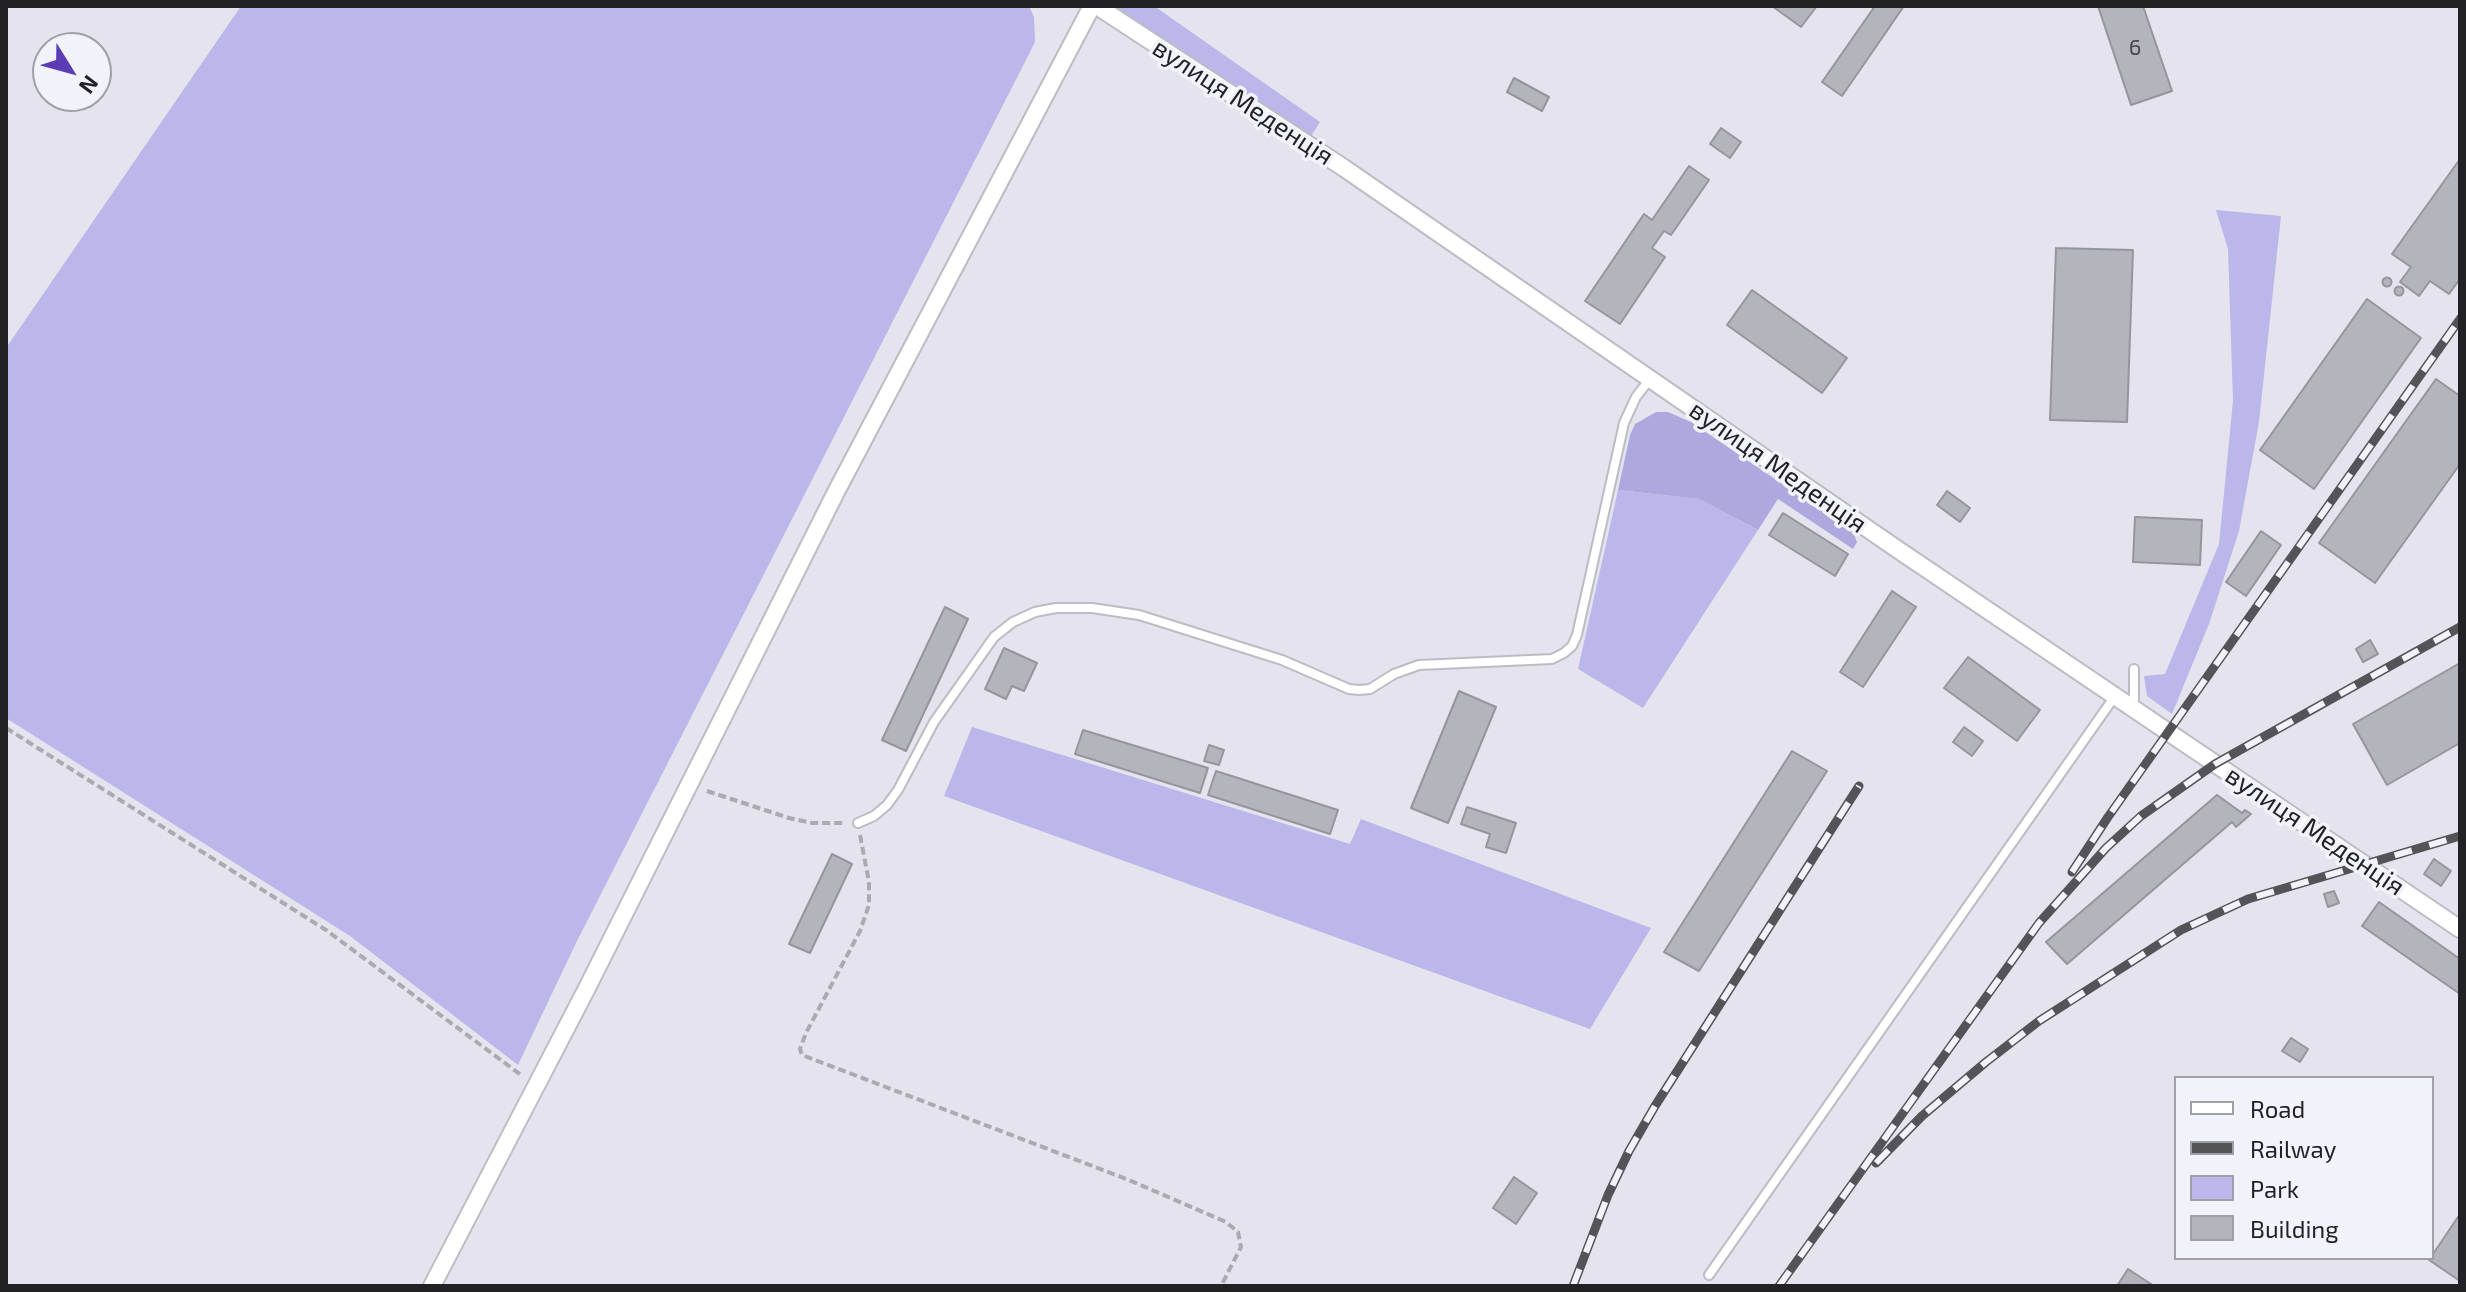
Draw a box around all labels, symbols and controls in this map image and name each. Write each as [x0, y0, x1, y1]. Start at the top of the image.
north arrow [32, 32, 112, 112]
street label: вулиця Меденція [1147, 32, 1339, 172]
house number: 6 [2129, 35, 2141, 61]
text: N [74, 71, 105, 99]
street label: вулиця Меденція [1683, 394, 1873, 540]
street label: вулиця Меденція [2219, 759, 2411, 903]
legend [2174, 1076, 2434, 1260]
text: Road [2250, 1094, 2305, 1123]
text: Railway [2250, 1134, 2336, 1163]
text: Park [2250, 1174, 2299, 1203]
text: Building [2250, 1214, 2339, 1243]

